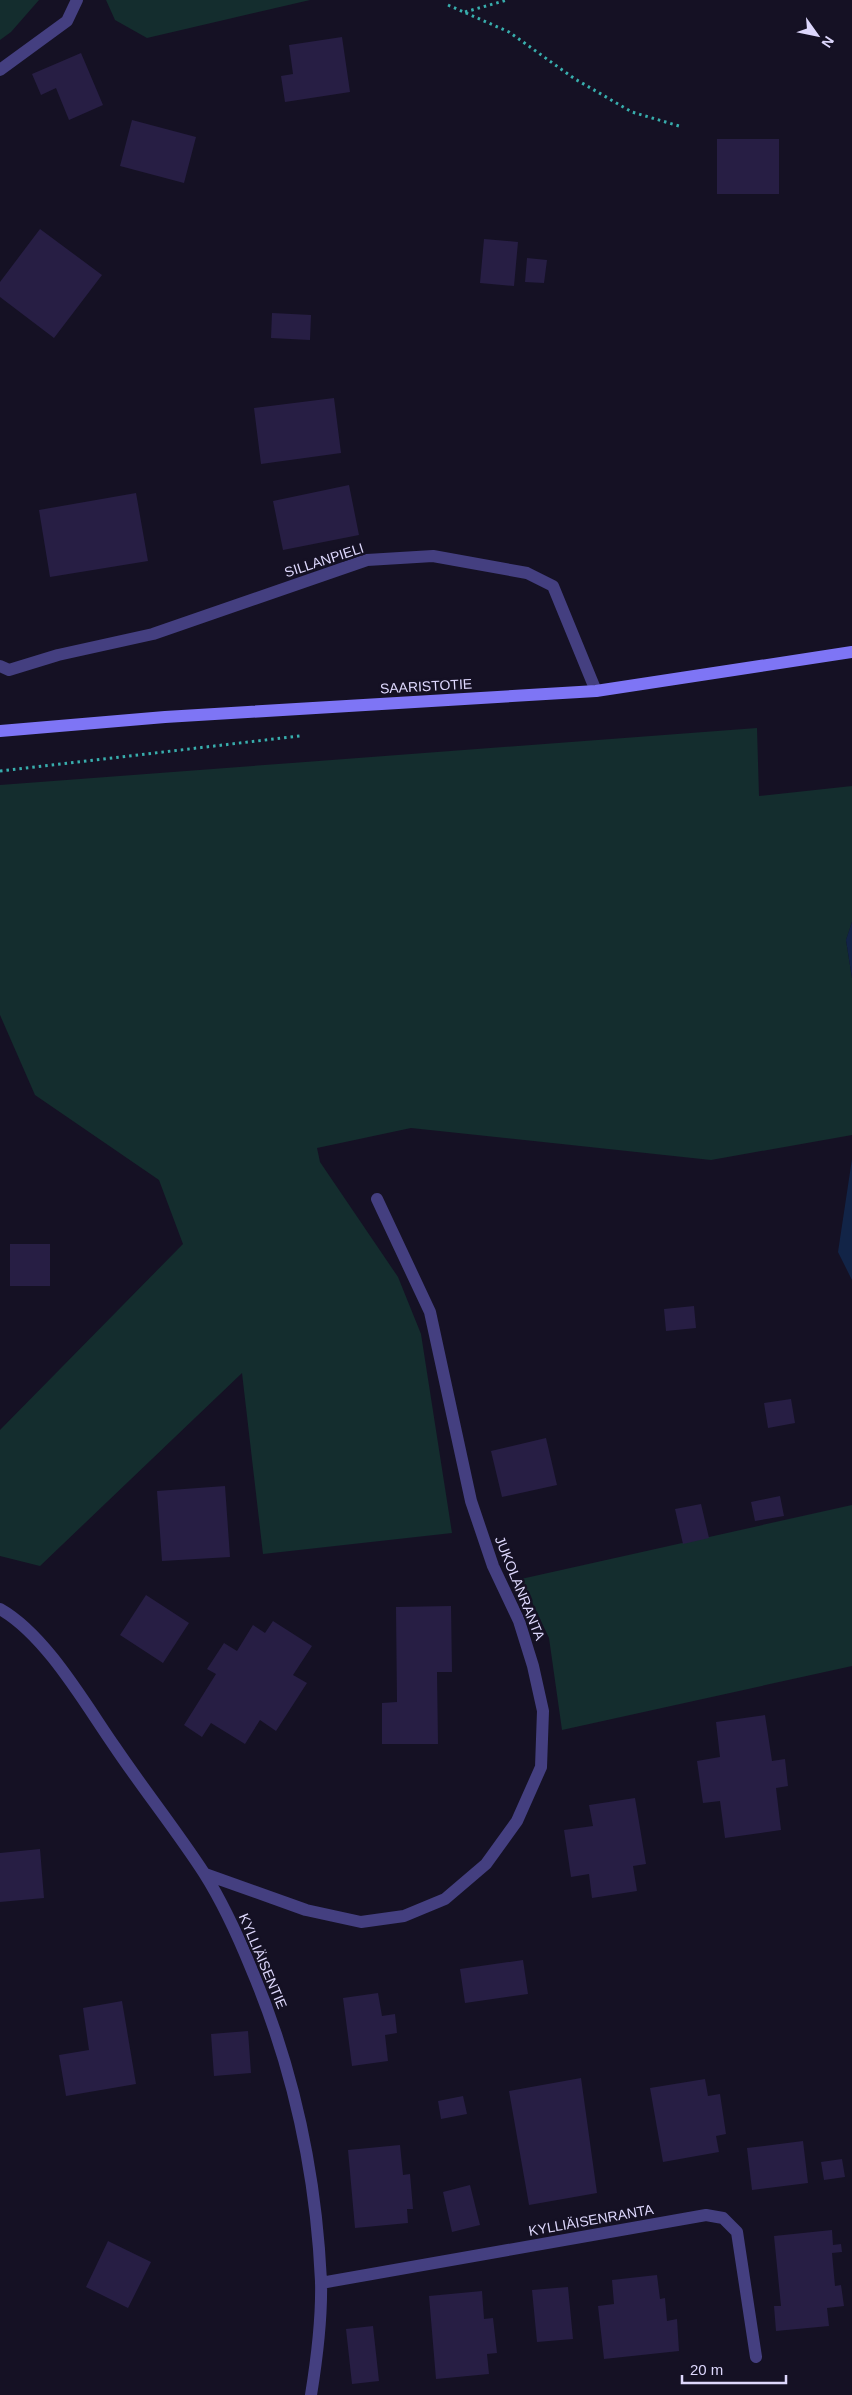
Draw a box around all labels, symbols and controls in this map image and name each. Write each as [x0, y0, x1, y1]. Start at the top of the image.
north arrow [792, 10, 842, 60]
text: N [818, 33, 837, 51]
street label: SILLANPIELI [282, 540, 366, 580]
street label: SAARISTOTIE [379, 676, 473, 696]
street label: JUKOLANRANTA [492, 1534, 548, 1643]
street label: KYLLIÄISENTIE [236, 1911, 290, 2011]
street label: KYLLIÄISENRANTA [527, 2201, 655, 2239]
scale bar [682, 2352, 786, 2384]
text: 20 m [690, 2361, 723, 2378]

